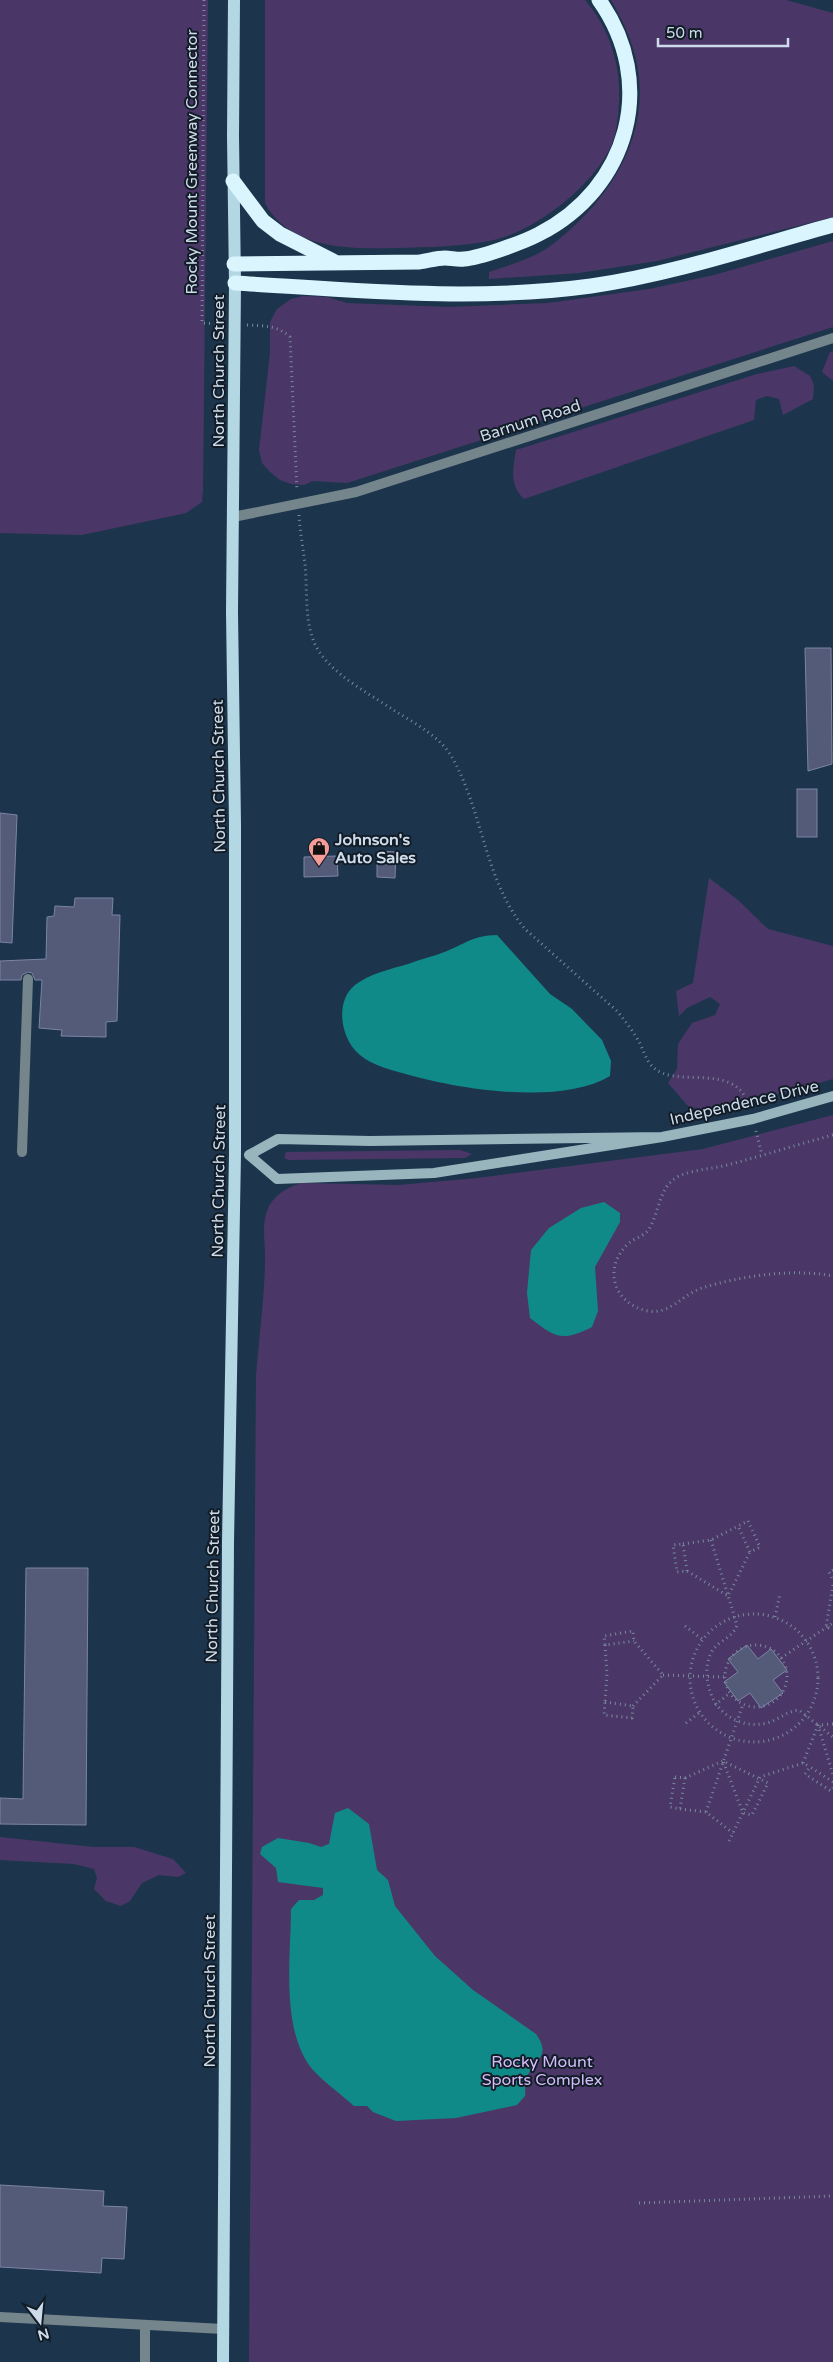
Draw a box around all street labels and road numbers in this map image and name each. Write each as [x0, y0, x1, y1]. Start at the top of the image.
street label: Rocky Mount Greenway Connector [182, 29, 202, 295]
street label: North Church Street [209, 294, 229, 448]
street label: Barnum Road [477, 395, 583, 447]
street label: North Church Street [208, 699, 230, 853]
street label: Independence Drive [668, 1076, 821, 1130]
street label: North Church Street [208, 1104, 230, 1258]
street label: North Church Street [202, 1509, 224, 1663]
street label: North Church Street [200, 1914, 220, 2068]

